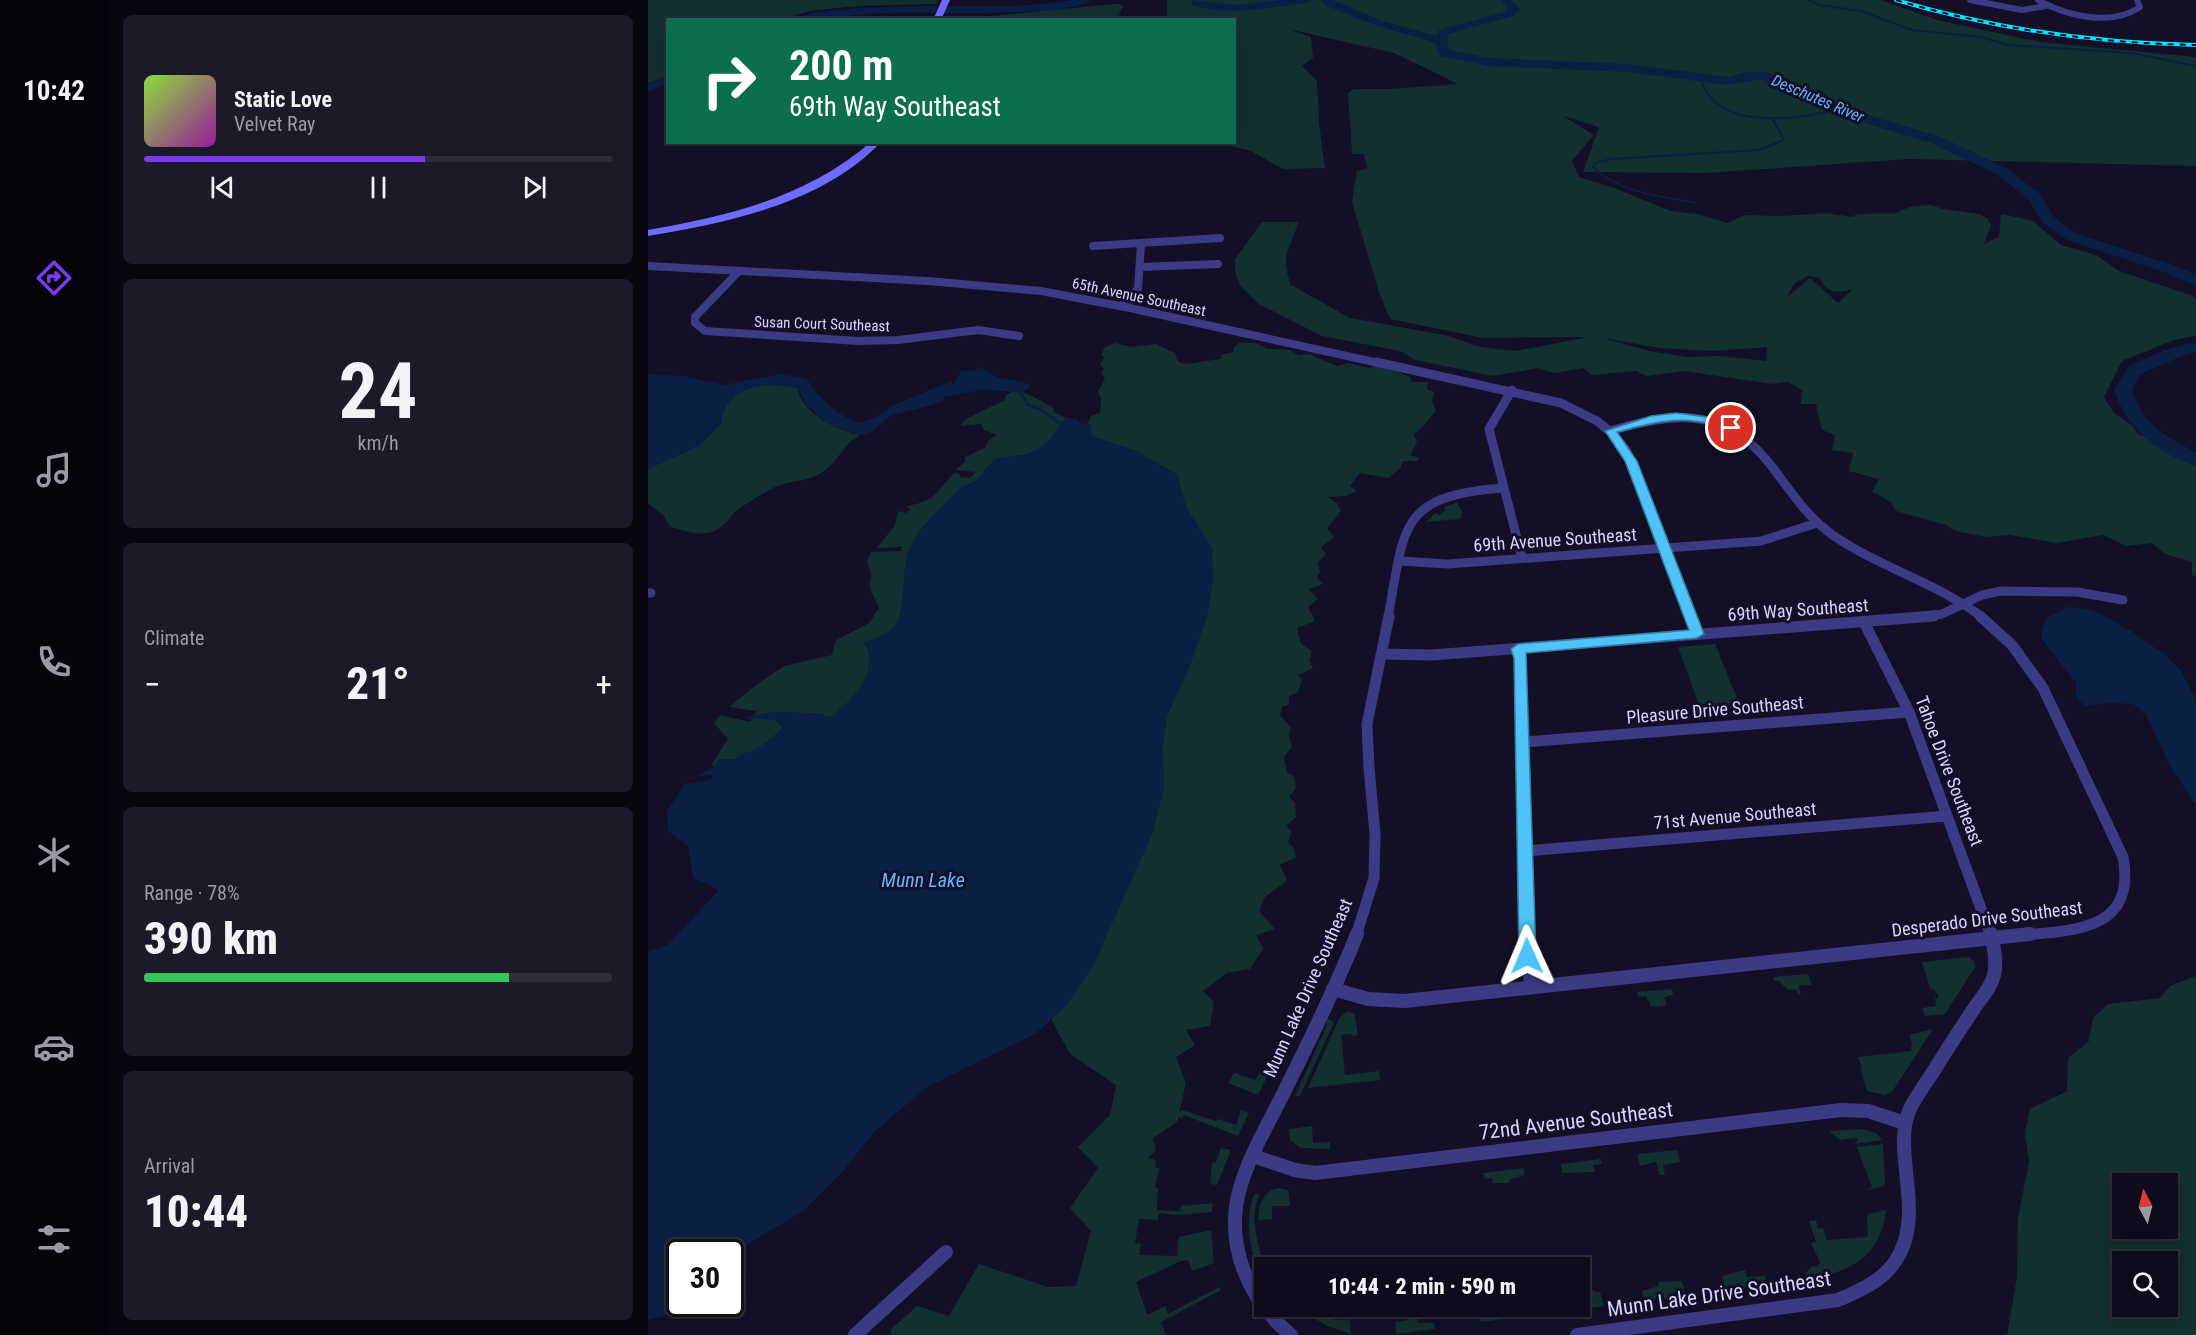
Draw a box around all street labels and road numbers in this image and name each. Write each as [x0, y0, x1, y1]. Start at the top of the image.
street label: 65th Avenue Southeast [1070, 274, 1208, 320]
street label: Susan Court Southeast [754, 313, 890, 335]
street label: 69th Avenue Southeast [1473, 523, 1637, 556]
street label: 69th Way Southeast [1727, 594, 1869, 625]
street label: Pleasure Drive Southeast [1626, 691, 1804, 728]
street label: Tahoe Drive Southeast [1911, 693, 1988, 849]
street label: 71st Avenue Southeast [1653, 798, 1817, 833]
street label: Munn Lake Drive Southeast [1259, 895, 1356, 1080]
street label: Desperado Drive Southeast [1890, 896, 2083, 941]
street label: 72nd Avenue Southeast [1478, 1097, 1674, 1145]
street label: Munn Lake Drive Southeast [1606, 1266, 1832, 1322]

